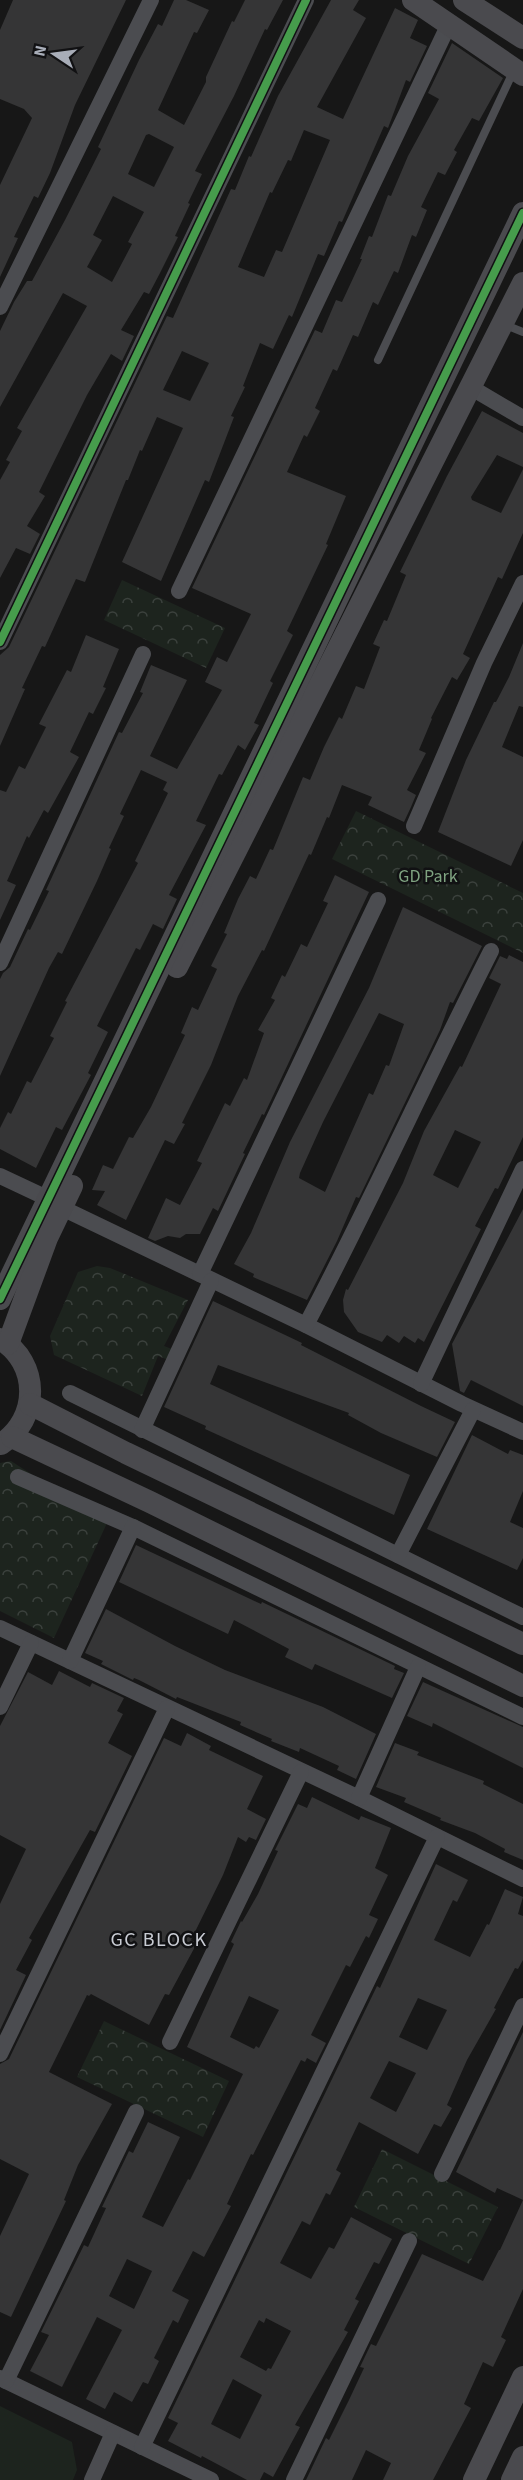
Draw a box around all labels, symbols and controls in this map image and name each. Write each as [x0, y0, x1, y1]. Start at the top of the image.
north arrow [24, 24, 84, 84]
text: N [28, 43, 52, 59]
park label: GD Park [398, 864, 458, 889]
district label: GC BLOCK [111, 1926, 208, 1954]

